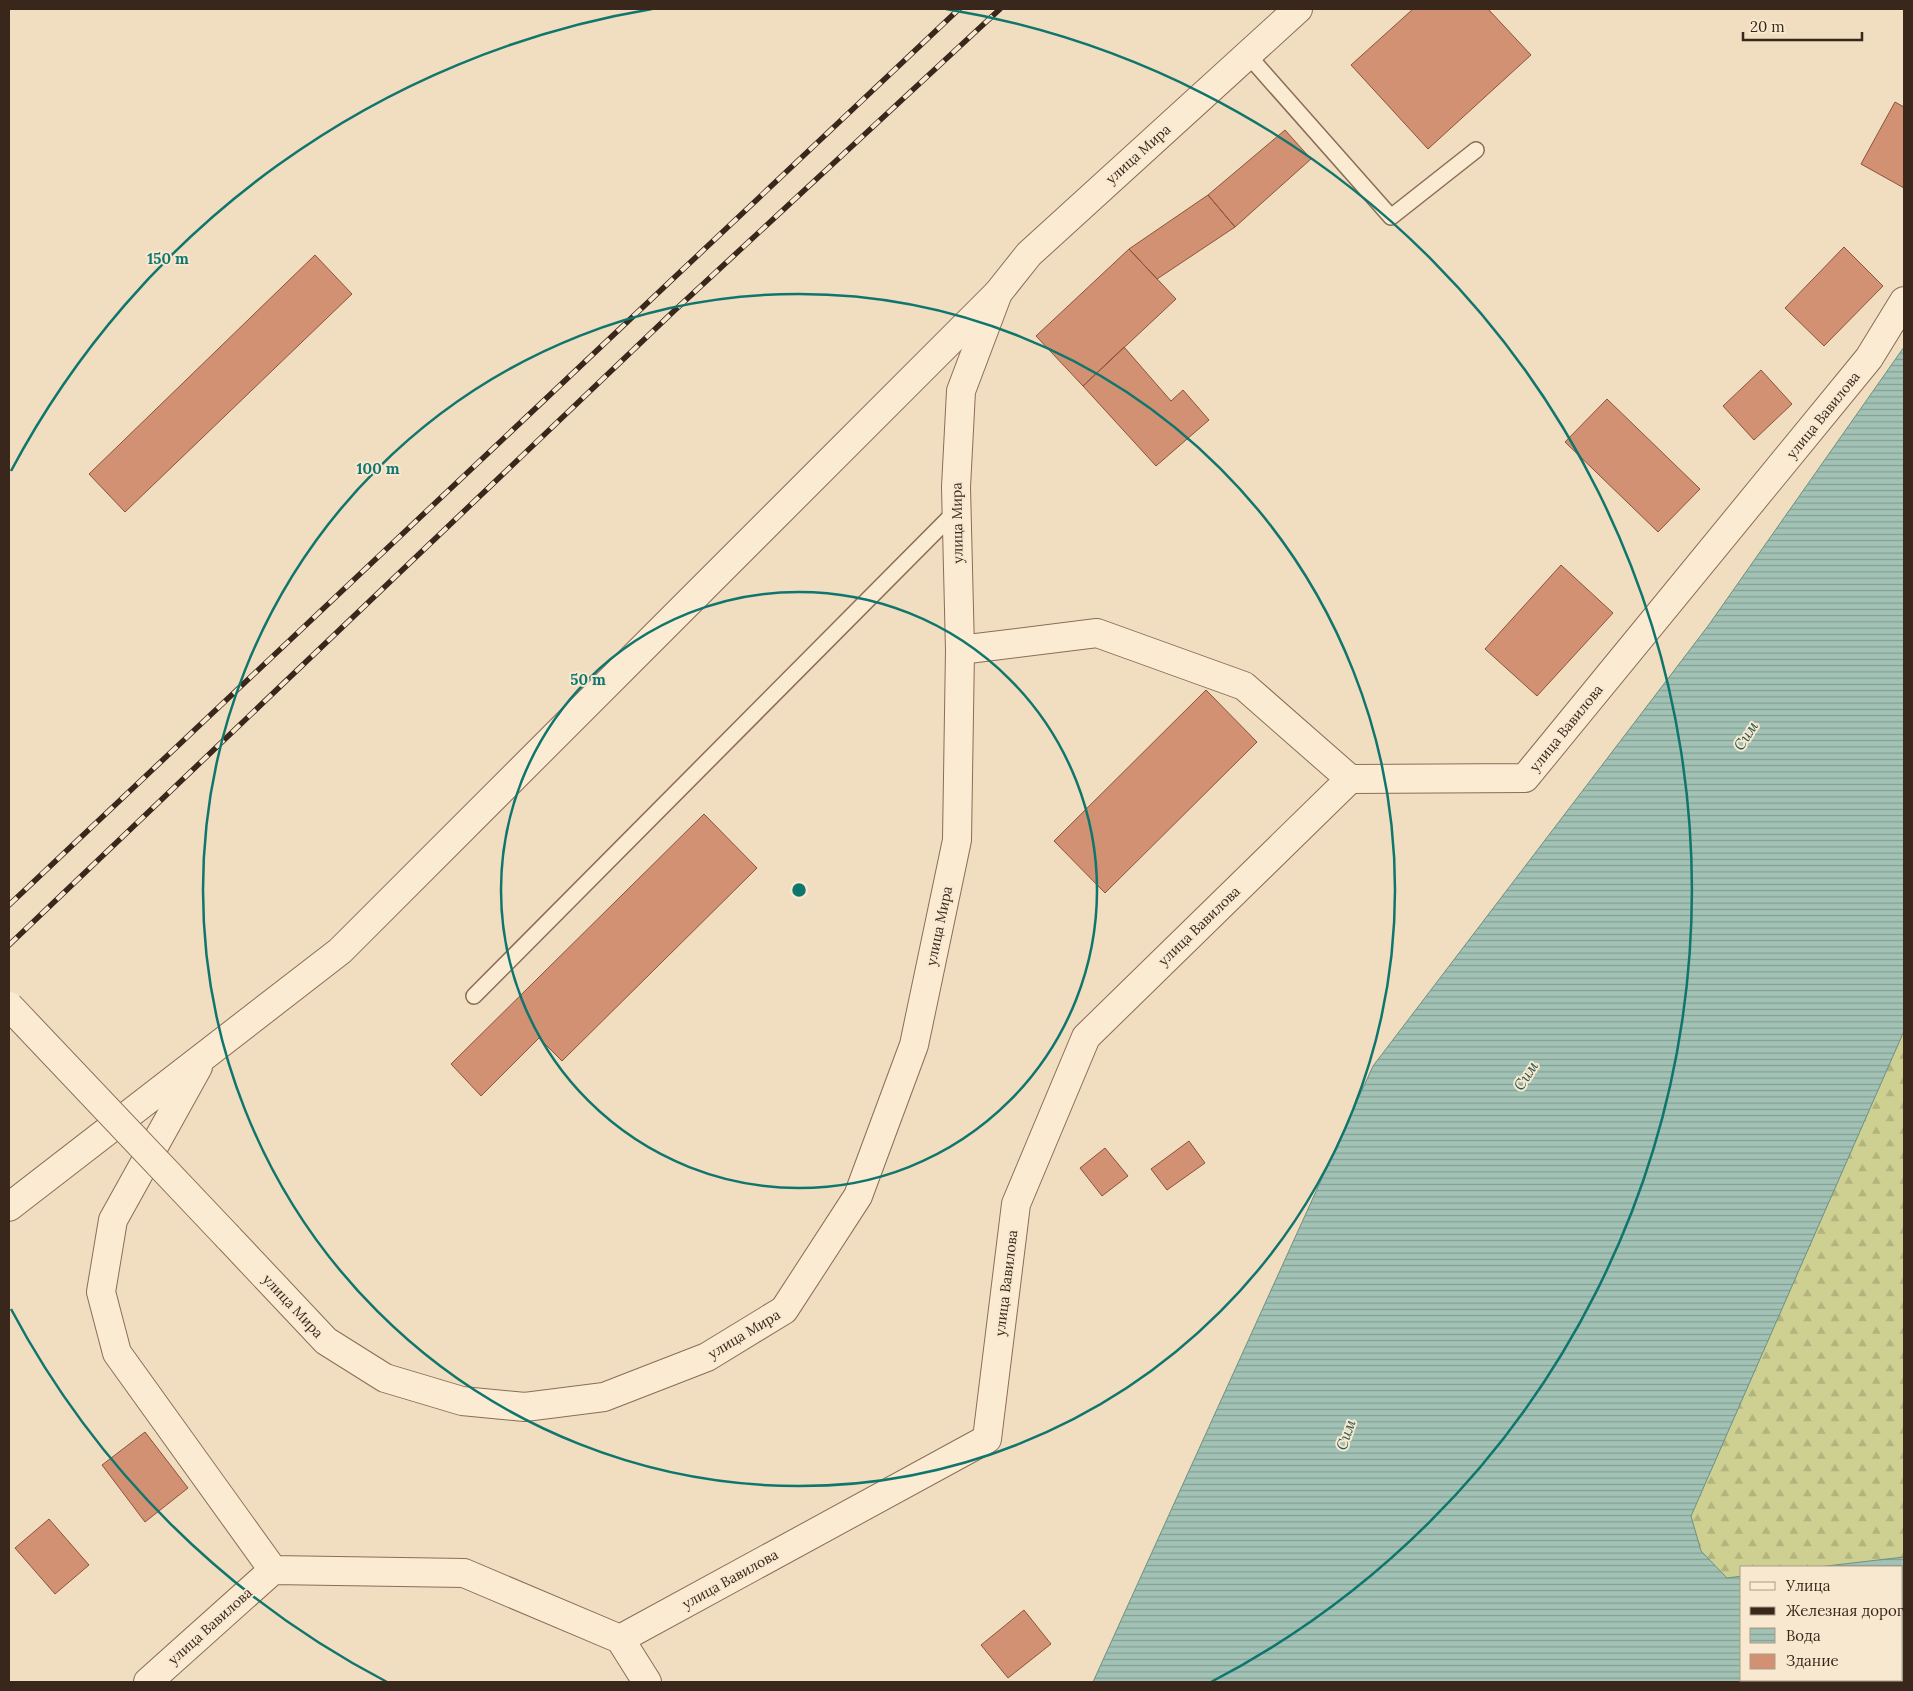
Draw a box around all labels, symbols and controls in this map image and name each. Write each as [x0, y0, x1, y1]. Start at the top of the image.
scale bar [1743, 10, 1862, 42]
text: 20 m [1750, 17, 1785, 36]
street label: улица Мира [1102, 120, 1174, 188]
text: 150 m [147, 249, 189, 268]
street label: улица Вавилова [1782, 368, 1864, 462]
text: 100 m [357, 459, 400, 478]
street label: улица Мира [947, 482, 967, 564]
text: 50 m [570, 670, 606, 689]
street label: улица Вавилова [1525, 681, 1607, 775]
water label: Сим [1729, 717, 1762, 754]
centre of rings [790, 881, 808, 899]
street label: улица Вавилова [1154, 882, 1244, 970]
street label: улица Мира [922, 884, 956, 968]
water label: Сим [1509, 1057, 1542, 1094]
street label: улица Вавилова [991, 1229, 1021, 1337]
street label: улица Мира [259, 1270, 327, 1342]
street label: улица Мира [705, 1305, 783, 1363]
water label: Сим [1332, 1417, 1360, 1453]
street label: улица Вавилова [679, 1545, 781, 1613]
legend [1740, 1566, 1903, 1681]
text: Улица [1785, 1576, 1831, 1595]
street label: улица Вавилова [164, 1584, 256, 1668]
text: Железная дорога [1786, 1601, 1911, 1620]
text: Вода [1786, 1626, 1821, 1645]
text: Здание [1786, 1651, 1839, 1670]

